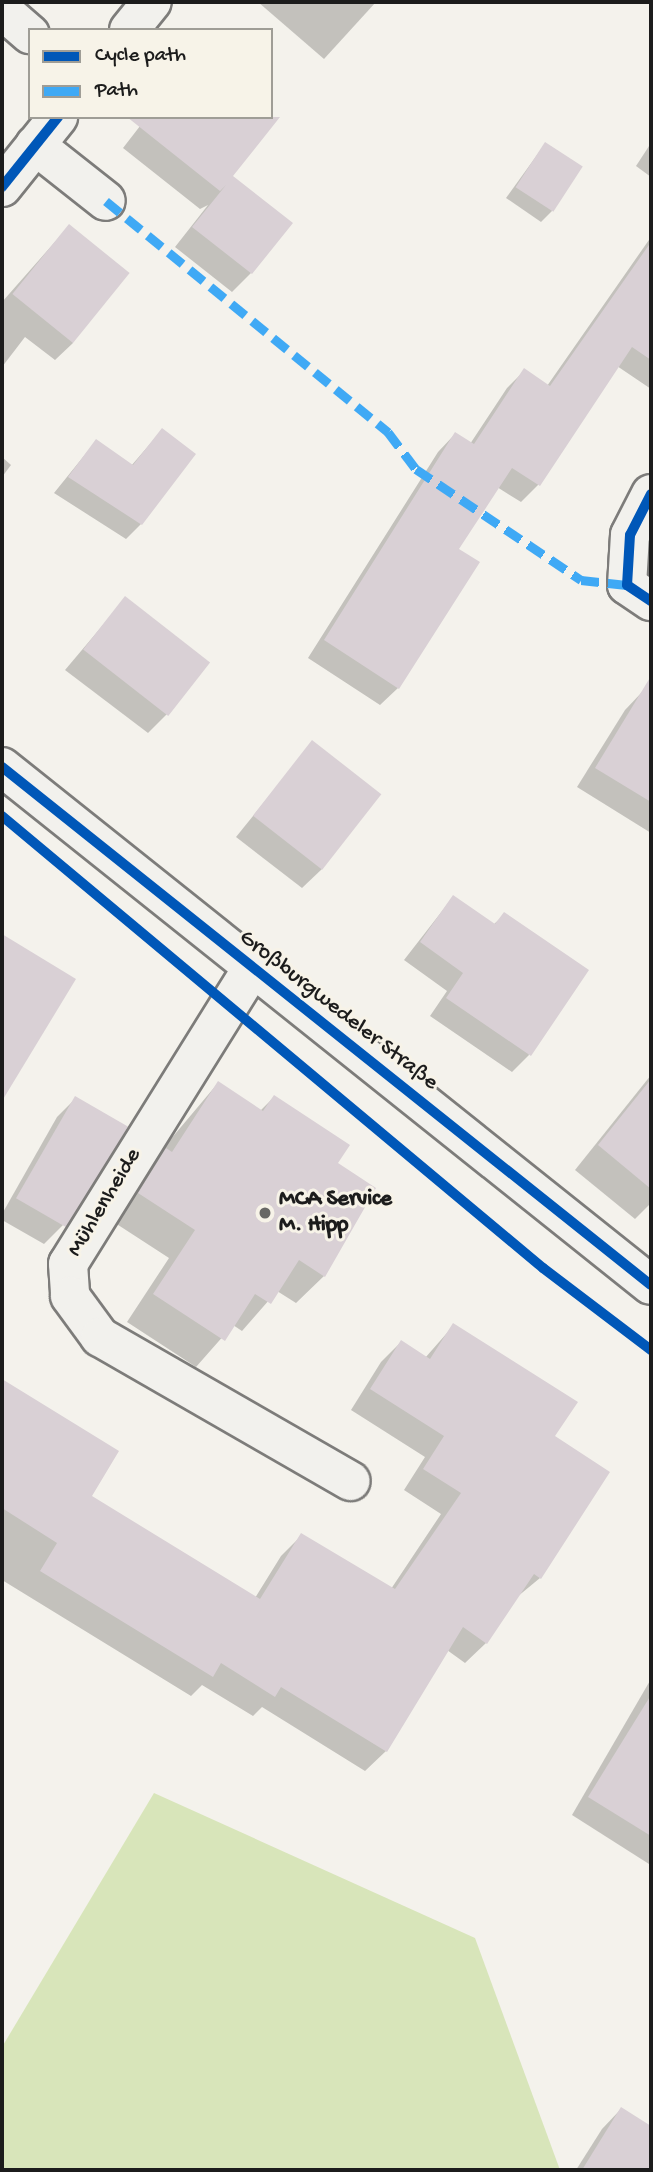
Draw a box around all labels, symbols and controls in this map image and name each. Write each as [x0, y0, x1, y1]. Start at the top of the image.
legend [28, 28, 273, 119]
text: Cycle path [95, 44, 186, 69]
text: Path [95, 79, 138, 104]
street label: Großburgwedeler Straße [233, 925, 443, 1097]
street label: Mühlenheide [62, 1144, 148, 1262]
place label: MCA Service M. Hipp [279, 1186, 392, 1240]
marker: MCA Service M. Hipp [257, 1205, 273, 1221]

